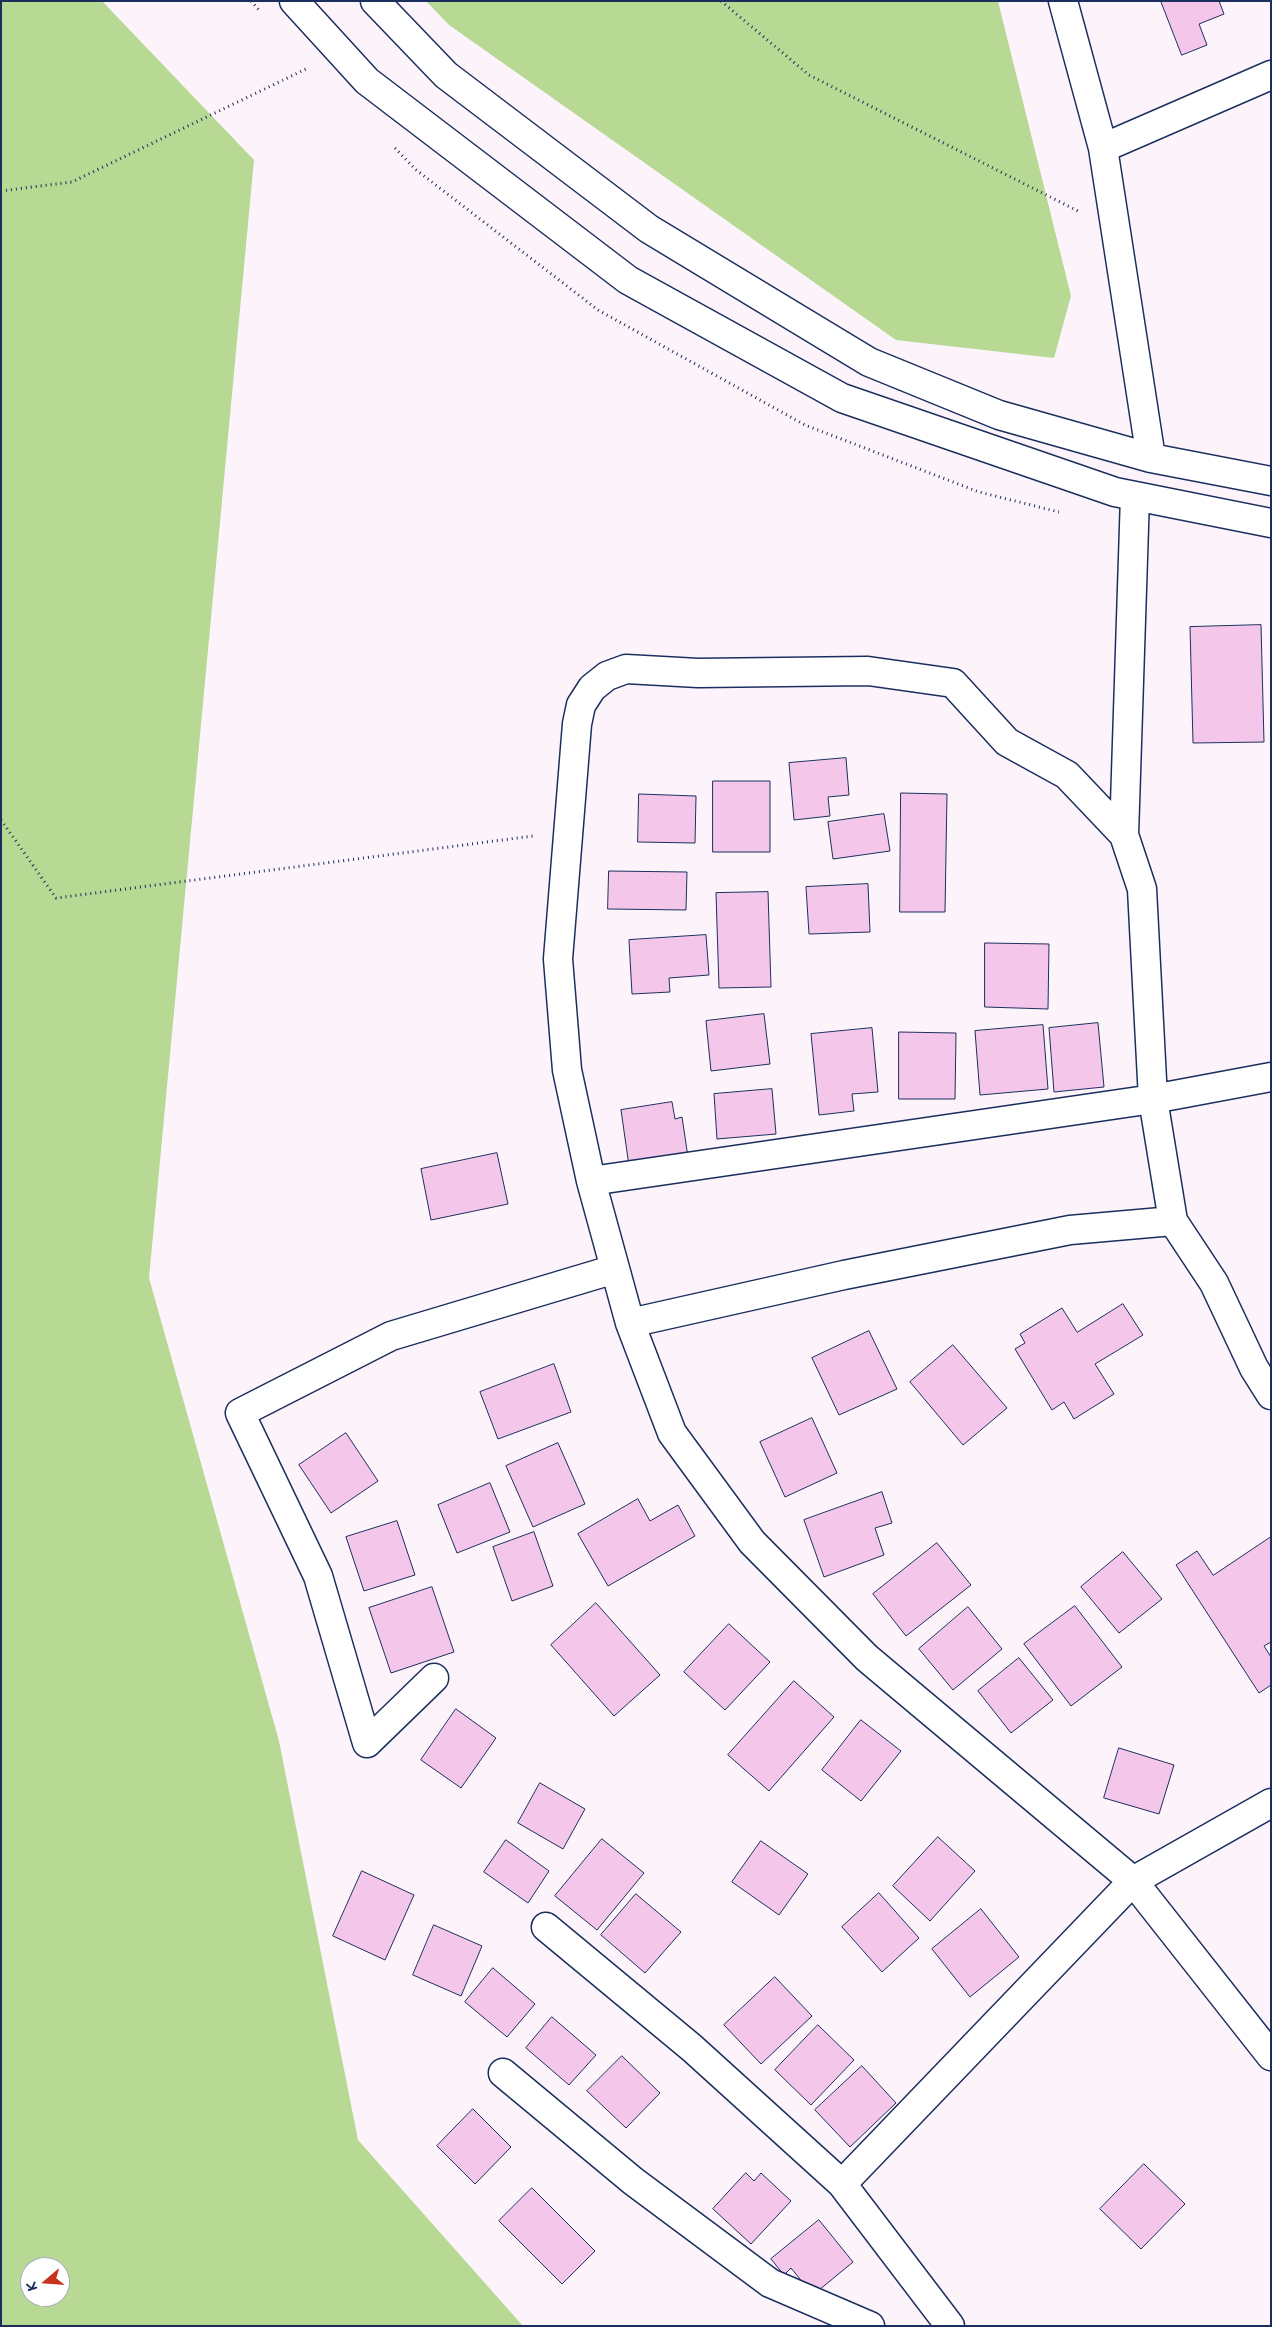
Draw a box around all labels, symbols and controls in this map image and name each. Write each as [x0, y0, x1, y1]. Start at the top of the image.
north arrow [20, 2257, 70, 2307]
text: K [21, 2279, 42, 2294]

